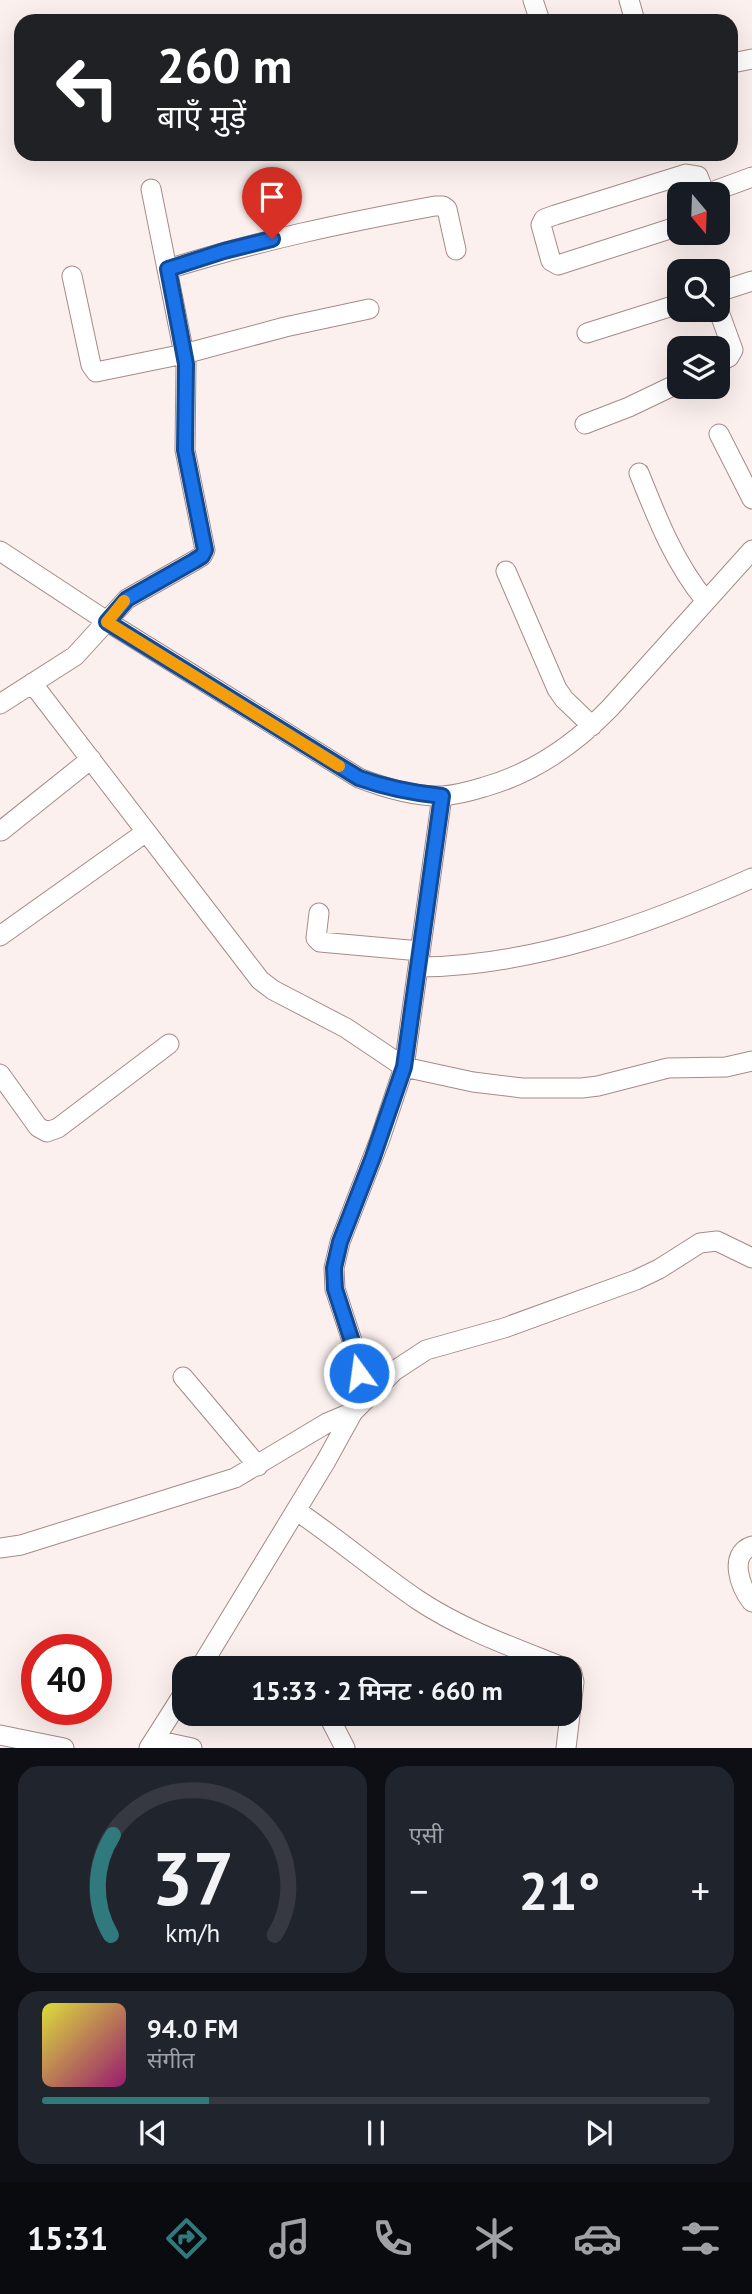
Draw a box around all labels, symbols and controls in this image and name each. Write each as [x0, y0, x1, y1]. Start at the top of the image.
text: 260 m [157, 33, 292, 97]
icon: left [42, 42, 133, 133]
text: बाएँ मुड़ें [157, 95, 246, 137]
pin [242, 167, 302, 239]
icon: arrive [253, 178, 291, 216]
north arrow [667, 182, 730, 245]
map controls [667, 182, 730, 399]
button: search [667, 259, 730, 322]
button: layers [667, 336, 730, 399]
position arrow [322, 1336, 396, 1410]
speed limit sign: 40 [21, 1634, 112, 1725]
text: 15:33 · 2 मिनट · 660 m [251, 1674, 503, 1707]
text: एसी [409, 1820, 443, 1849]
text: 37 [151, 1832, 234, 1926]
text: 21° [519, 1857, 600, 1924]
text: − [409, 1866, 428, 1915]
text: + [691, 1866, 710, 1915]
text: km/h [165, 1917, 220, 1949]
text: 94.0 FM [147, 2012, 238, 2045]
text: संगीत [147, 2045, 195, 2074]
icon: previous [134, 2114, 172, 2152]
icon: pause [357, 2114, 395, 2152]
icon: next [580, 2114, 618, 2152]
icon: directions [162, 2214, 211, 2263]
icon: music [265, 2214, 314, 2263]
icon: phone [368, 2214, 417, 2263]
icon: climate [470, 2214, 519, 2263]
icon: car [573, 2214, 622, 2263]
icon: filters [676, 2214, 725, 2263]
text: 15:31 [27, 2217, 108, 2259]

